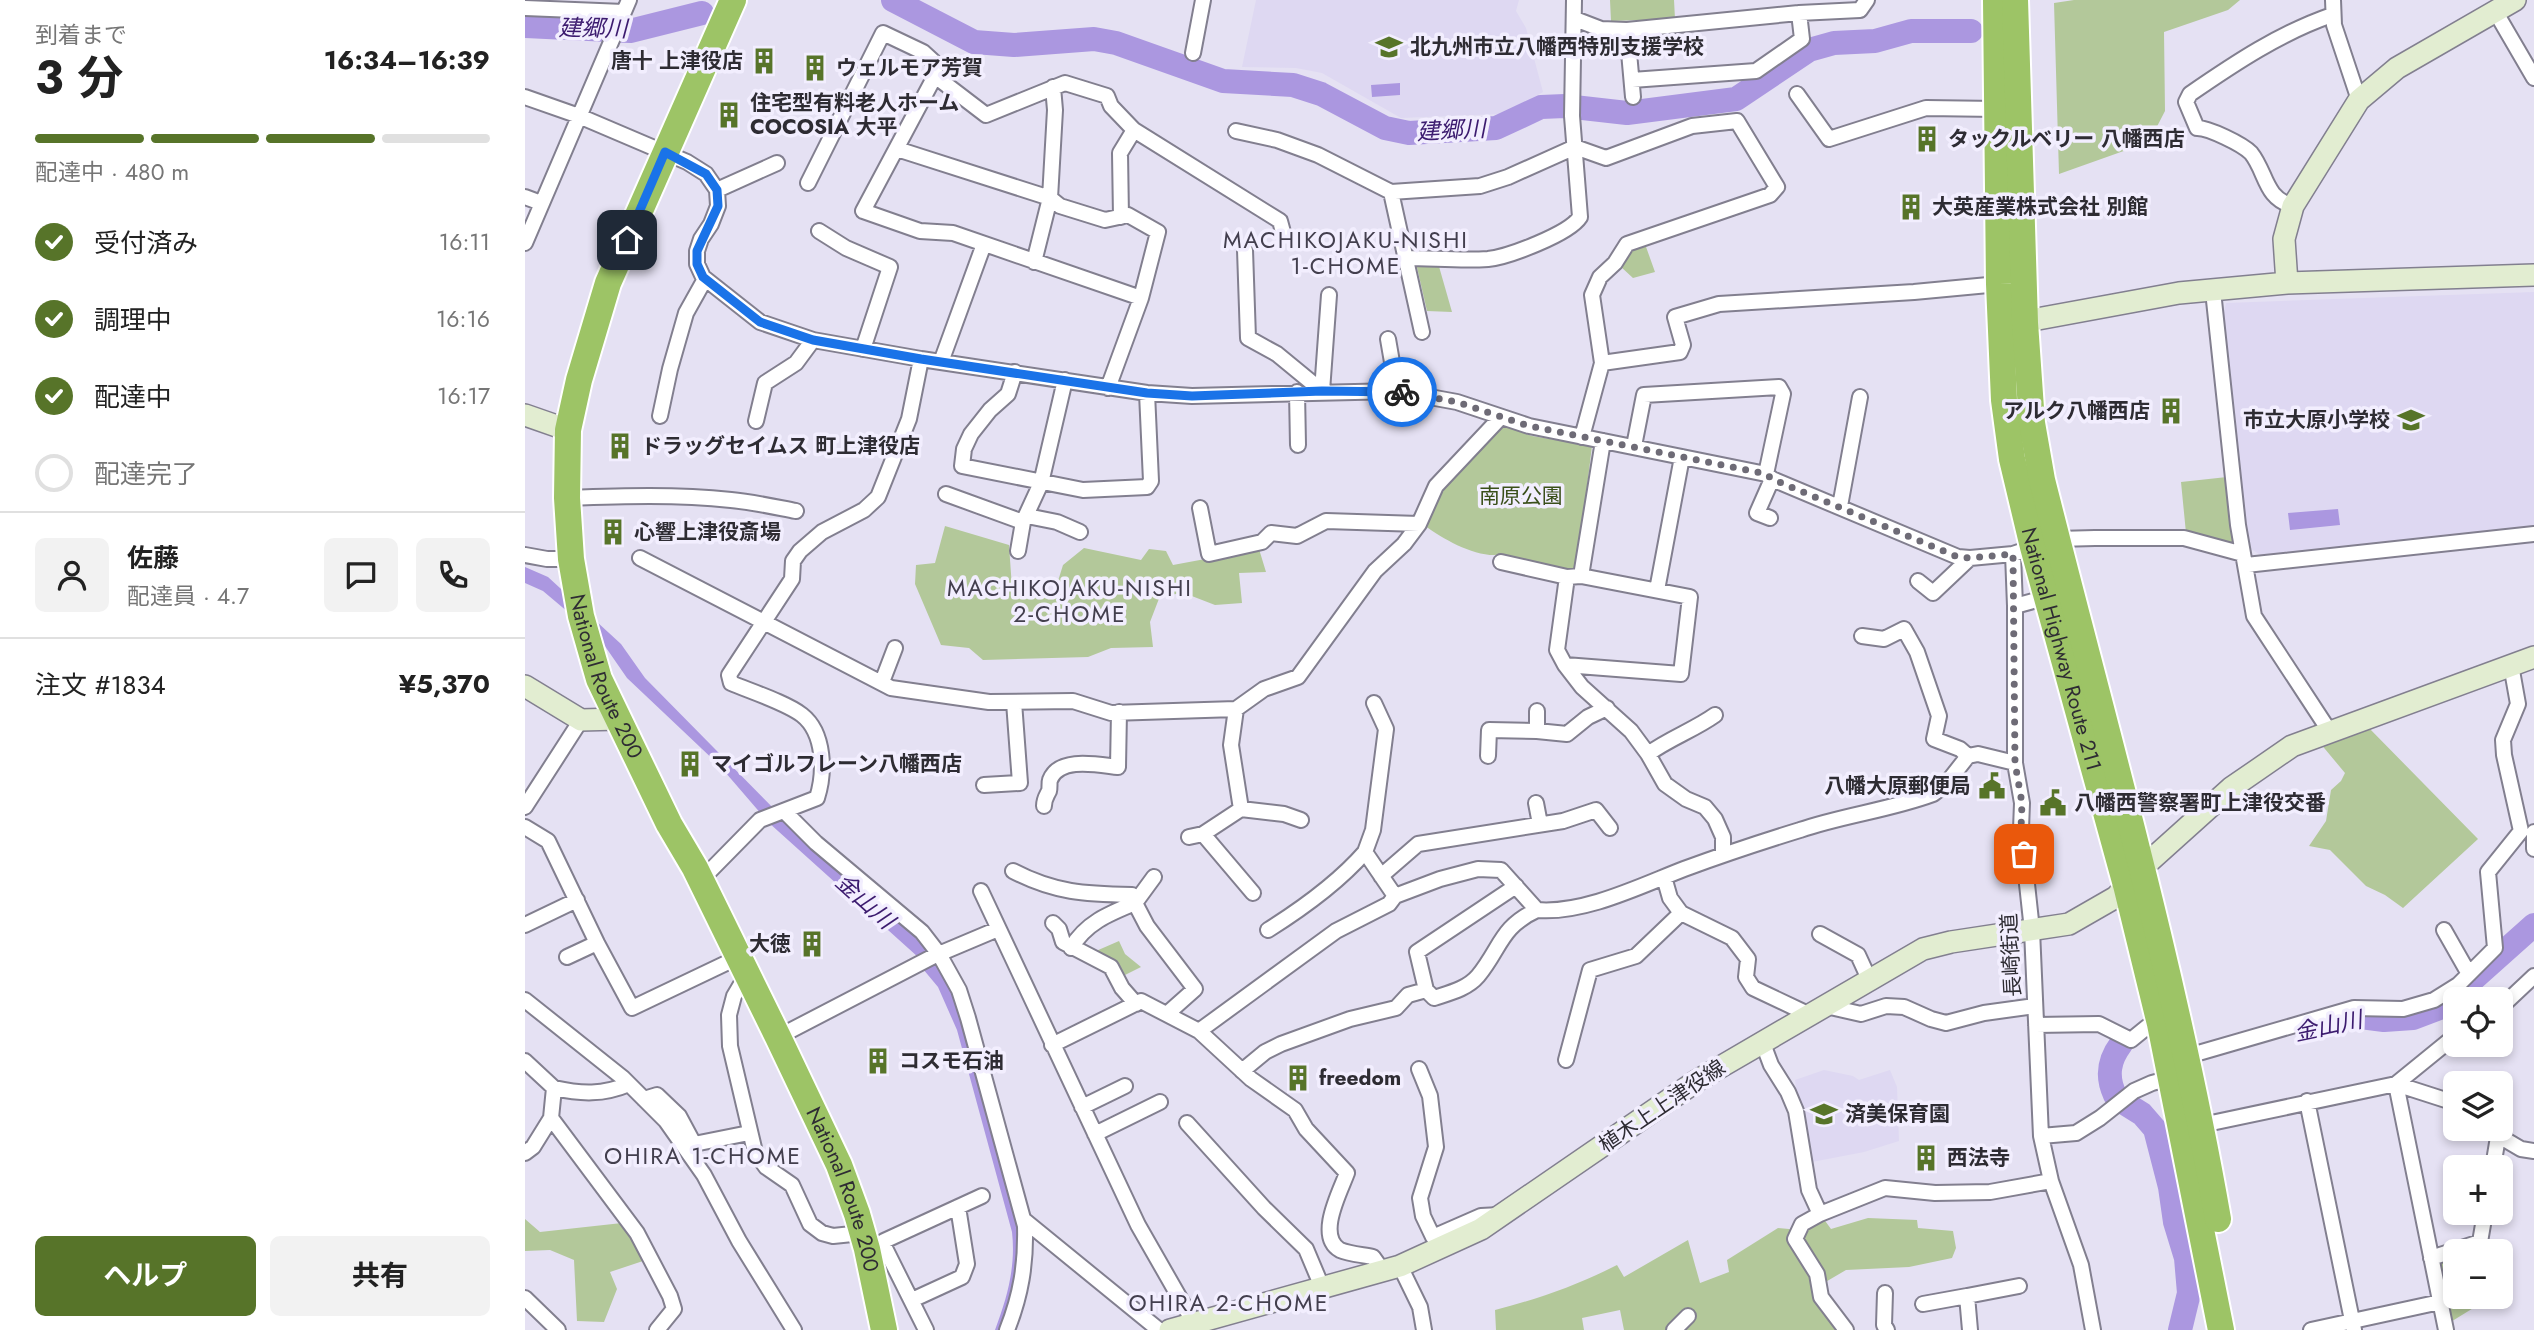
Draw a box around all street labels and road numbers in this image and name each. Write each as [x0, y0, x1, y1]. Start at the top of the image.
street label: National Highway Route 211 [2014, 524, 2109, 774]
street label: National Route 200 [562, 592, 650, 764]
street label: 長崎街道 [1994, 912, 2028, 998]
street label: 植木上上津役線 [1593, 1052, 1731, 1160]
street label: National Route 200 [798, 1102, 886, 1275]

